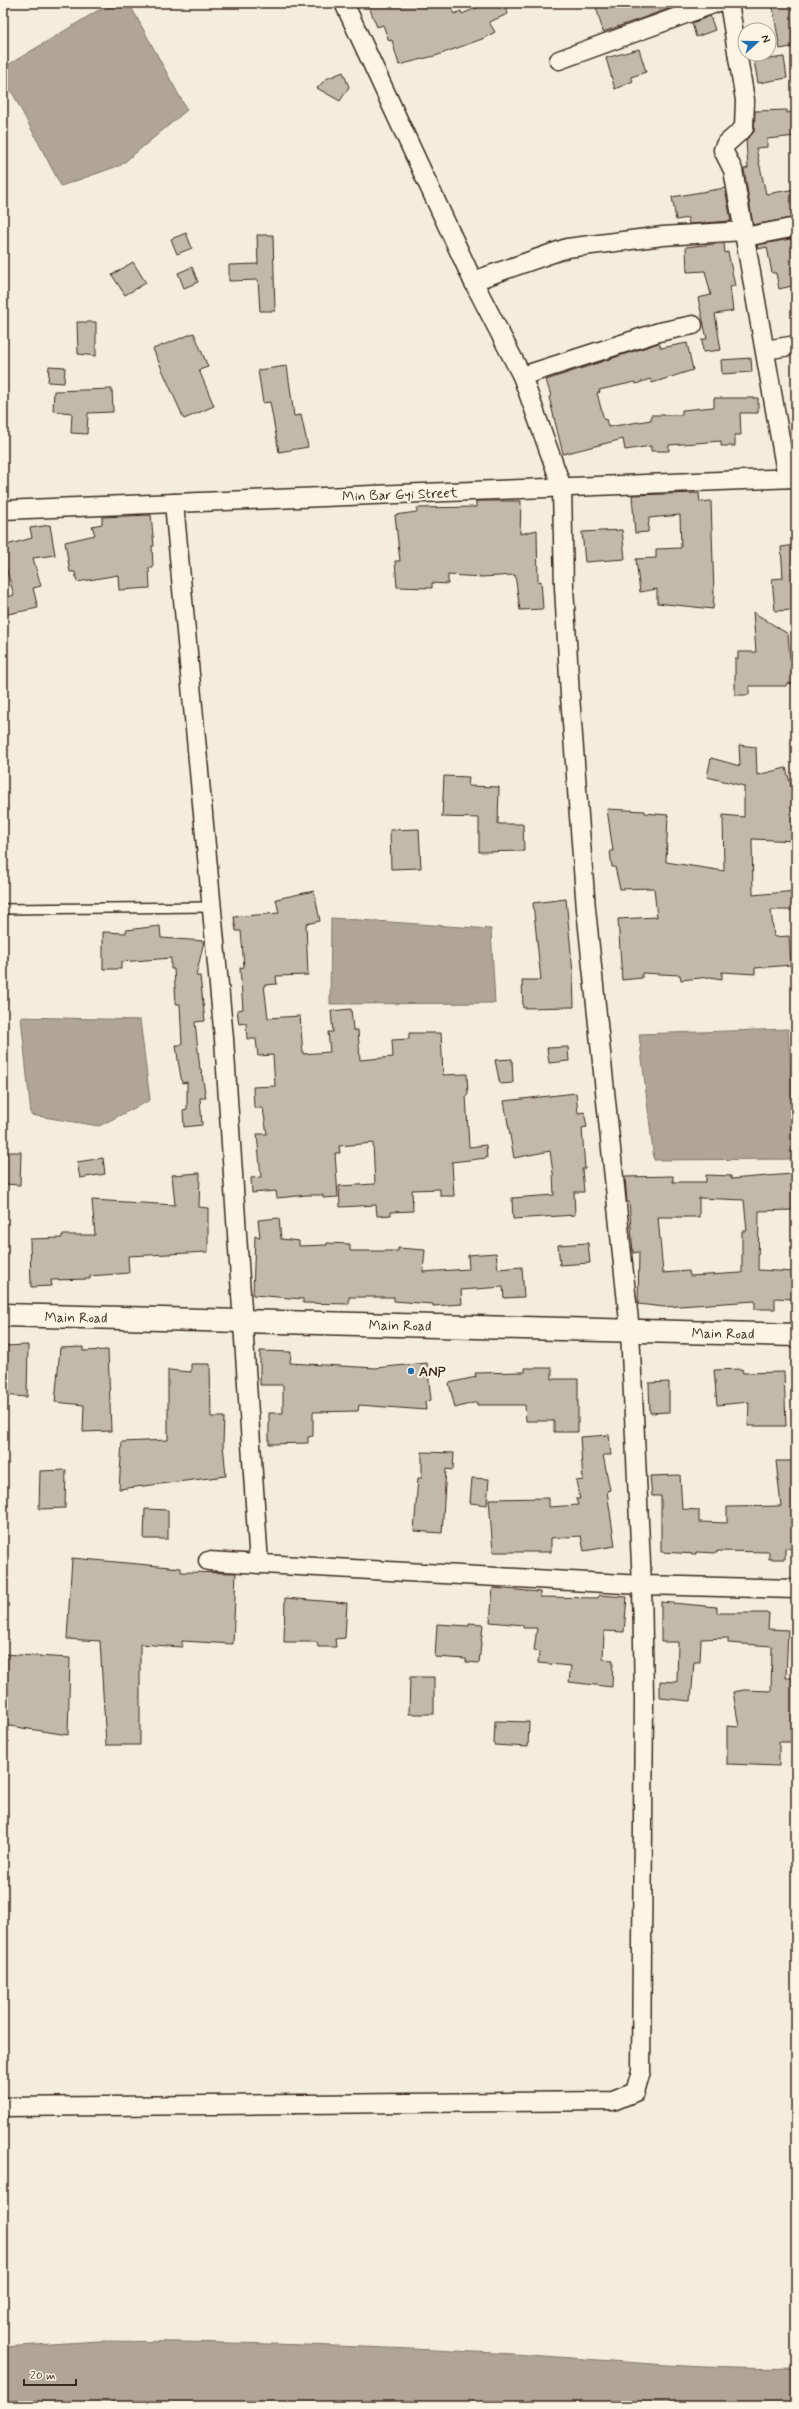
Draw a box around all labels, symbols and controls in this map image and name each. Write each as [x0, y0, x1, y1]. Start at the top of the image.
north arrow [737, 22, 777, 62]
text: N [758, 33, 773, 45]
street label: Min Bar Gyi Street [342, 484, 459, 506]
street label: Main Road [44, 1308, 108, 1328]
street label: Main Road [368, 1316, 432, 1336]
street label: Main Road [691, 1324, 755, 1344]
place label: ANP [419, 1363, 446, 1381]
marker: ANP [406, 1366, 416, 1376]
scale bar [24, 2361, 76, 2387]
text: 20 m [30, 2368, 56, 2384]

